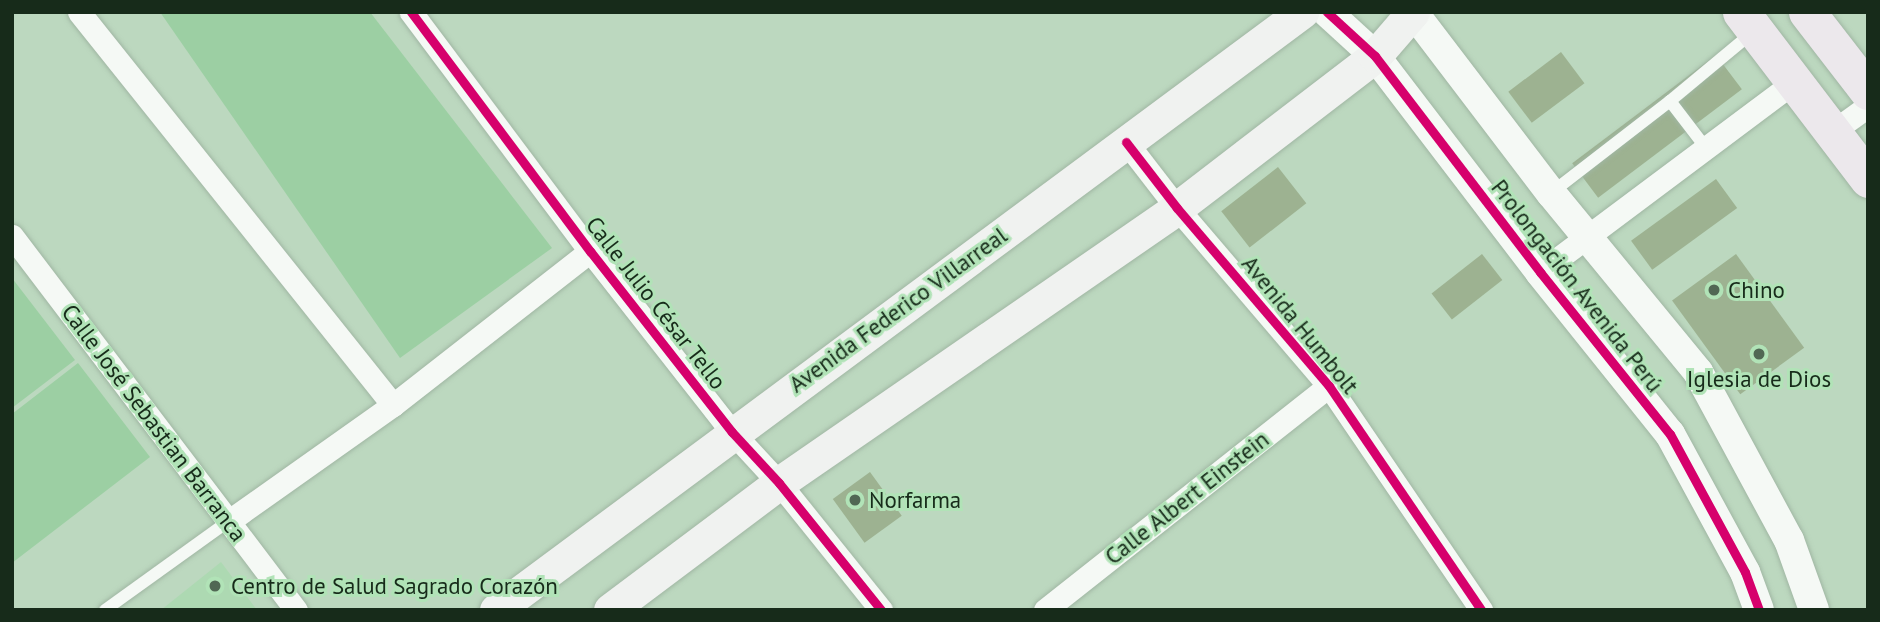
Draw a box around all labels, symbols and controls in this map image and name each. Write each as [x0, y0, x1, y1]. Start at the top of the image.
street label: Prolongación Avenida Perú [1485, 174, 1669, 398]
street label: Calle Julio César Tello [580, 211, 732, 395]
street label: Avenida Federico Villarreal [783, 221, 1013, 399]
street label: Avenida Humbolt [1236, 250, 1364, 400]
place label: Chino [1728, 276, 1785, 304]
marker: Chino [1706, 282, 1722, 298]
street label: Calle José Sebastian Barranca [56, 299, 252, 547]
marker: Iglesia de Dios [1751, 346, 1767, 362]
place label: Iglesia de Dios [1687, 365, 1831, 393]
street label: Calle Albert Einstein [1099, 425, 1275, 571]
place label: Norfarma [869, 486, 961, 514]
marker: Norfarma [847, 492, 863, 508]
place label: Centro de Salud Sagrado Corazón [231, 572, 558, 600]
marker: Centro de Salud Sagrado Corazón [205, 576, 225, 596]

